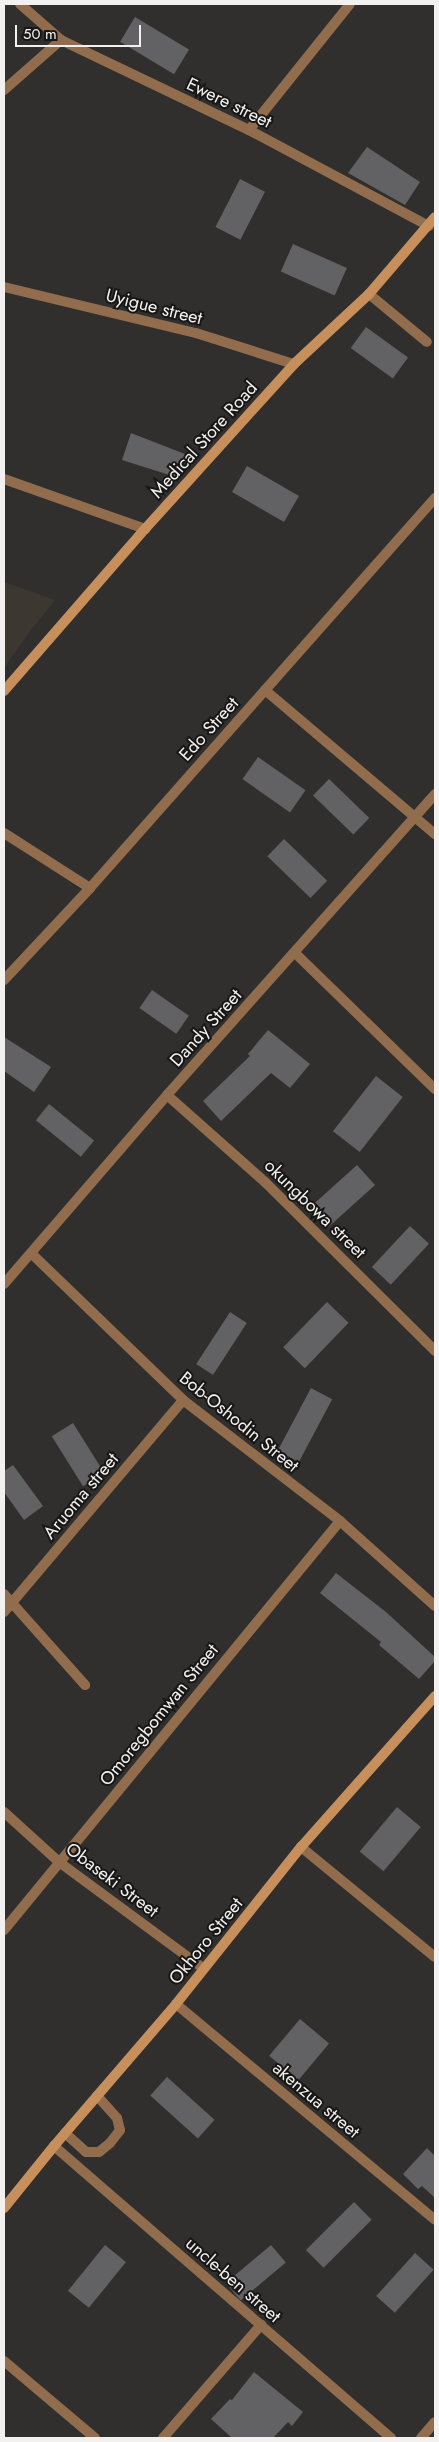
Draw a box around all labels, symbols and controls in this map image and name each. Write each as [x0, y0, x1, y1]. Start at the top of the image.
scale bar [18, 15, 144, 47]
text: 50 m [23, 23, 57, 45]
street label: Ewere street [183, 73, 275, 133]
street label: Uyigue street [104, 285, 204, 329]
street label: Medical Store Road [146, 377, 262, 503]
street label: Edo Street [175, 693, 243, 765]
street label: Dandy Street [166, 985, 246, 1071]
street label: okungbowa street [260, 1155, 370, 1263]
street label: Bob-Oshodin Street [175, 1367, 303, 1477]
street label: Aruoma street [39, 1449, 123, 1543]
street label: Omoregbomwan Street [95, 1640, 223, 1790]
street label: Obaseki Street [61, 1838, 163, 1922]
street label: Okhoro Street [164, 1893, 248, 1989]
street label: akenzua street [268, 2057, 364, 2143]
street label: uncle-ben street [181, 2233, 285, 2327]

